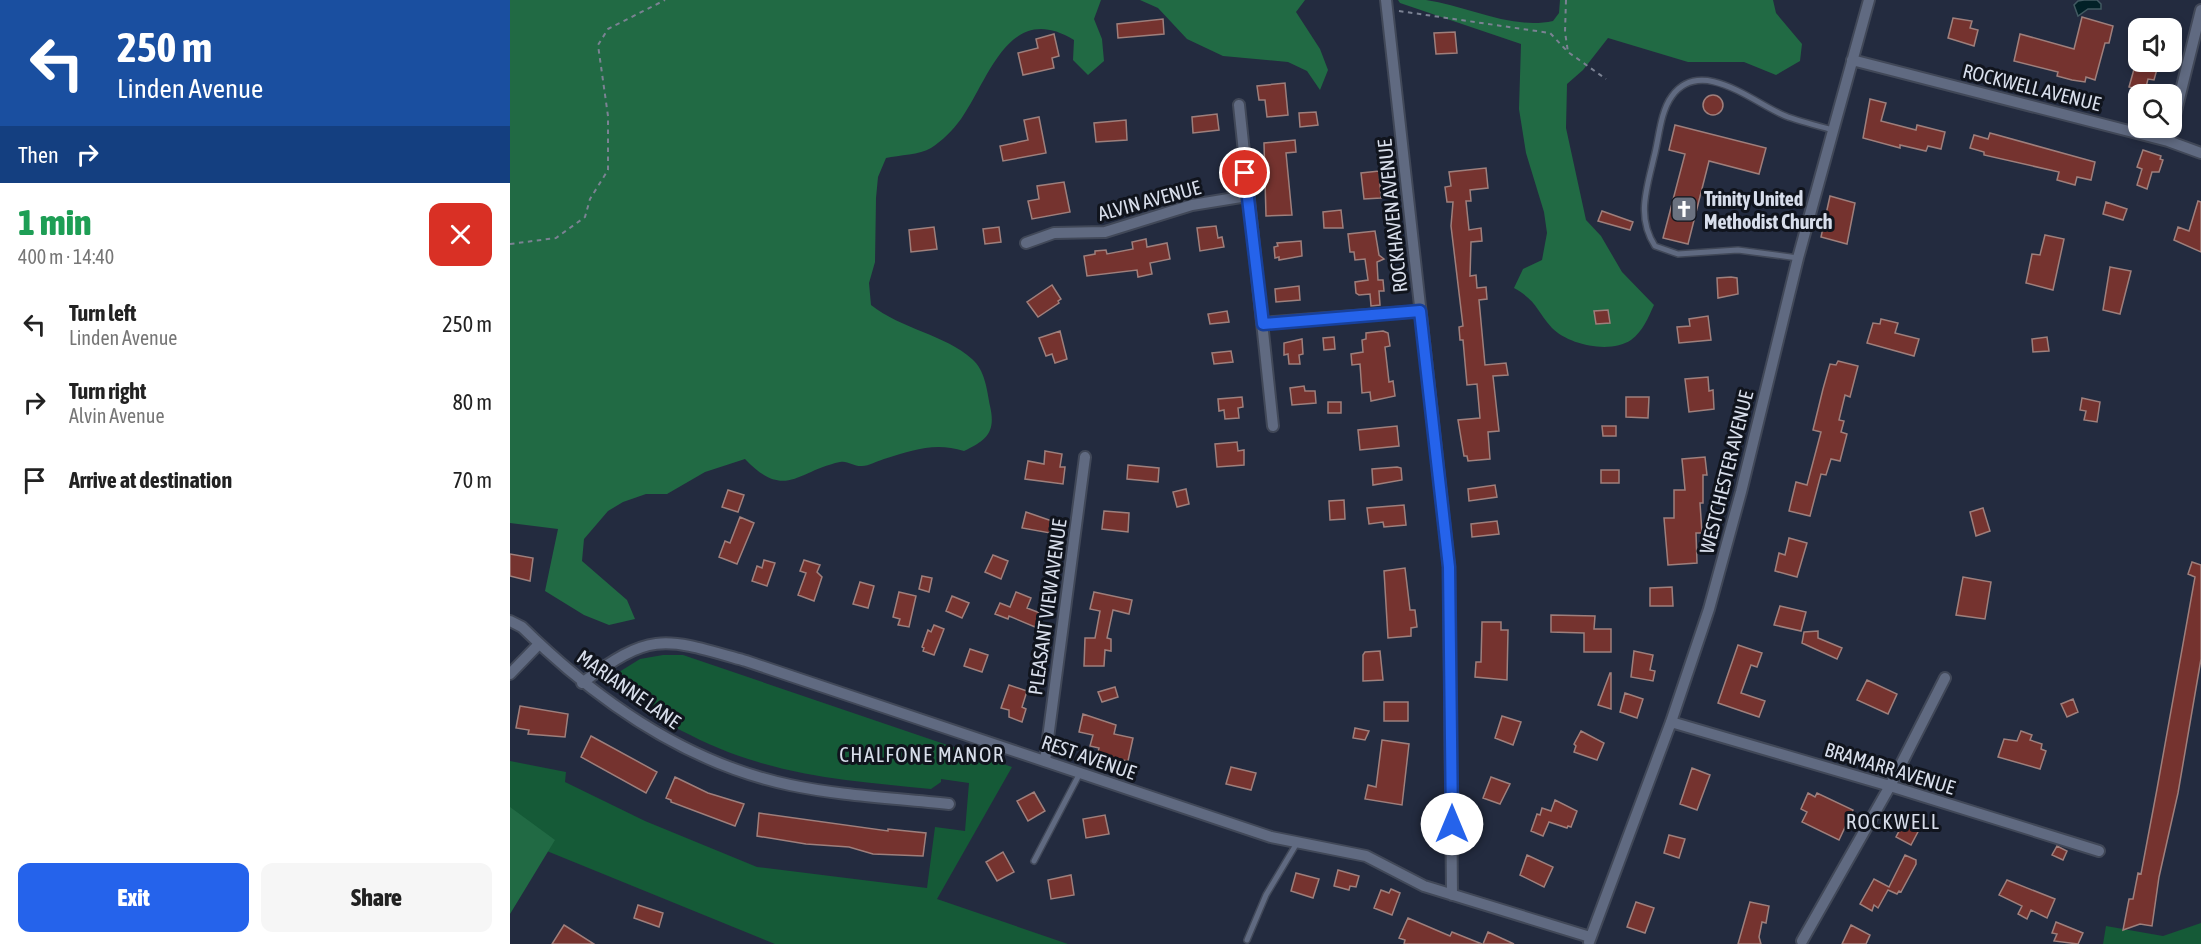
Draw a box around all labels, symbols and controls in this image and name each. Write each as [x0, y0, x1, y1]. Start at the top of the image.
map controls [2128, 18, 2182, 138]
button: sound [2128, 18, 2182, 72]
text: 250 m [117, 23, 212, 71]
icon: left [18, 24, 96, 102]
street label: ROCKWELL AVENUE [1961, 59, 2104, 115]
text: Linden Avenue [117, 73, 263, 104]
button: search [2128, 84, 2182, 138]
icon: right [71, 138, 104, 171]
street label: ROCKHAVEN AVENUE [1372, 138, 1411, 294]
text: Then [18, 142, 59, 168]
pin [1219, 147, 1270, 198]
icon: arrive [1228, 156, 1261, 189]
street label: ALVIN AVENUE [1095, 175, 1203, 225]
place label: Trinity United Methodist Church [1704, 187, 1832, 233]
church icon: Trinity United Methodist Church [1669, 194, 1699, 224]
text: 1 min [18, 201, 92, 243]
button: close [429, 203, 492, 266]
text: 400 m · 14:40 [18, 245, 114, 268]
text: Turn left [69, 300, 136, 326]
icon: left [18, 308, 51, 341]
text: 250 m [442, 311, 492, 337]
text: Linden Avenue [69, 326, 177, 349]
text: Turn right [69, 378, 146, 404]
icon: right [18, 386, 51, 419]
street label: WESTCHESTER AVENUE [1695, 388, 1757, 556]
text: 80 m [452, 389, 492, 415]
text: Alvin Avenue [69, 404, 165, 427]
icon: arrive [18, 464, 51, 497]
text: Arrive at destination [69, 467, 232, 493]
text: 70 m [452, 467, 492, 493]
street label: PLEASANT VIEW AVENUE [1023, 517, 1071, 697]
street label: MARIANNE LANE [573, 645, 685, 733]
street label: REST AVENUE [1039, 730, 1140, 784]
street label: BRAMARR AVENUE [1822, 737, 1958, 799]
district label: CHALFONE MANOR [839, 742, 1005, 766]
position arrow [1420, 792, 1484, 856]
district label: ROCKWELL [1846, 809, 1940, 833]
button: Exit [18, 863, 249, 932]
button: Share [261, 863, 492, 932]

